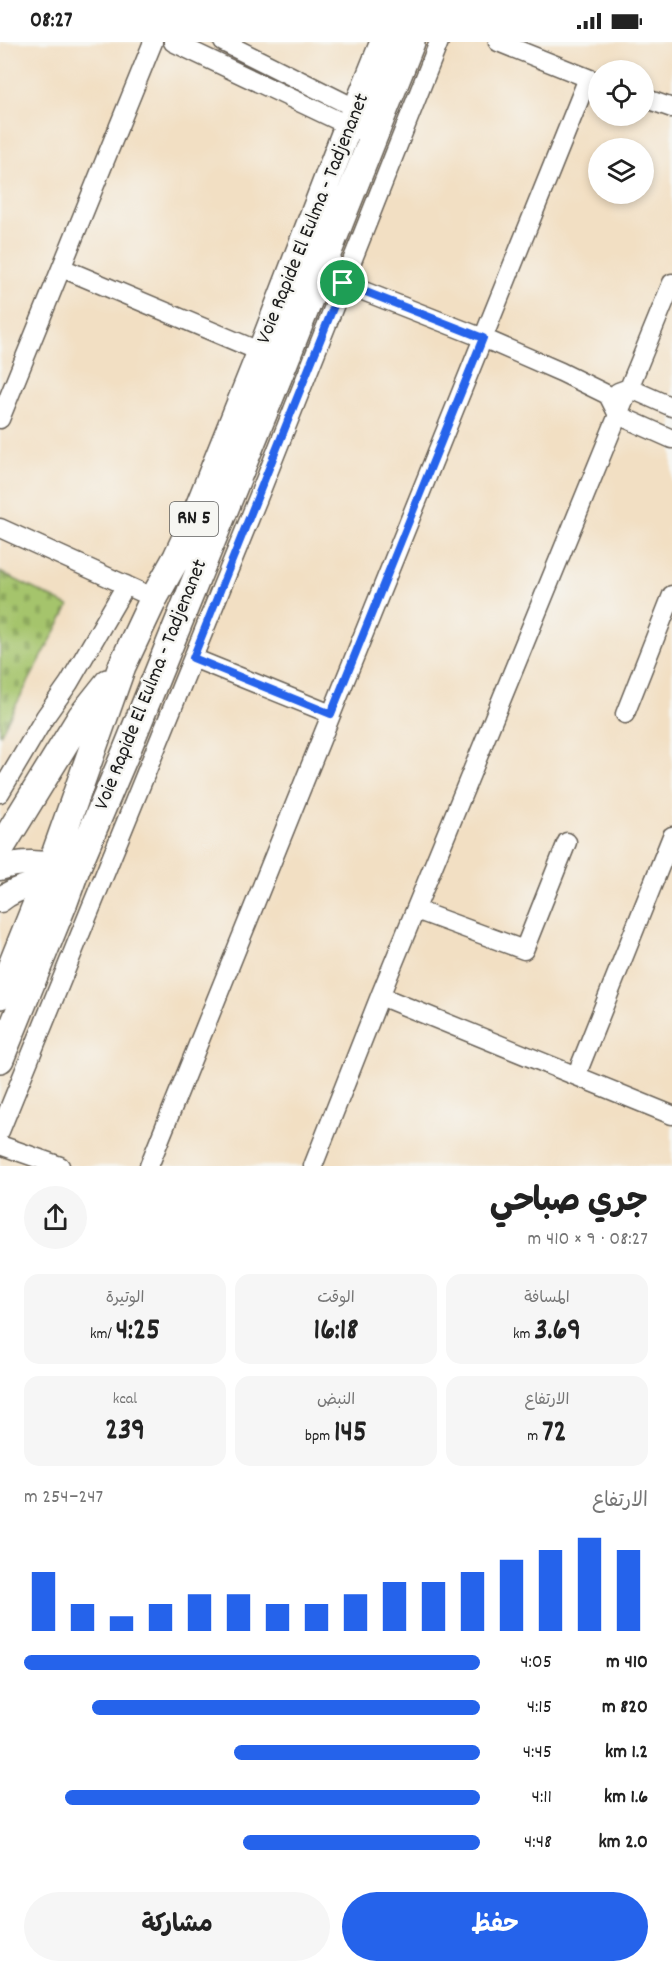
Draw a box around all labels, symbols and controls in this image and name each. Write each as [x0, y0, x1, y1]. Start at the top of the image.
text: 08:27 [30, 6, 73, 37]
map controls [588, 60, 654, 204]
button: locate [588, 60, 654, 126]
street label: Voie Rapide El Eulma - Tadjenanet [250, 89, 378, 349]
button: layers [588, 138, 654, 204]
pin [317, 257, 368, 308]
icon: arrive [326, 266, 359, 299]
road number: RN 5 [170, 502, 218, 536]
street label: Voie Rapide El Eulma - Tadjenanet [88, 555, 216, 815]
text: جري صباحي [490, 1180, 648, 1227]
button: share [24, 1186, 87, 1249]
text: 08:27 · 9 × 410 m [528, 1226, 648, 1254]
text: الوتيرة [106, 1287, 144, 1310]
text: الوقت [317, 1287, 355, 1310]
text: المسافة [524, 1287, 570, 1310]
text: 4:25 [116, 1311, 160, 1354]
text: 16:18 [314, 1311, 358, 1354]
text: 3.69 [534, 1311, 581, 1354]
text: /km [90, 1323, 116, 1346]
text: km [513, 1323, 534, 1346]
text: kcal [113, 1388, 137, 1411]
text: النبض [317, 1389, 355, 1412]
text: الارتفاع [525, 1389, 569, 1412]
text: 239 [105, 1411, 145, 1454]
text: 145 [334, 1413, 367, 1456]
text: 72 [542, 1413, 567, 1456]
text: bpm [305, 1425, 334, 1448]
text: m [527, 1425, 542, 1448]
text: 247–254 m [24, 1484, 103, 1512]
text: الارتفاع [592, 1488, 648, 1516]
text: 4:05 [520, 1649, 552, 1677]
text: 410 m [606, 1649, 648, 1677]
text: 4:15 [527, 1694, 552, 1722]
text: 820 m [602, 1694, 648, 1722]
text: 4:45 [523, 1739, 552, 1767]
text: 1.2 km [605, 1739, 648, 1767]
text: 4:11 [532, 1784, 552, 1812]
text: 1.6 km [604, 1784, 648, 1812]
text: 4:48 [524, 1829, 552, 1857]
text: 2.0 km [598, 1829, 648, 1857]
button: مشاركة [24, 1892, 330, 1961]
button: حفظ [342, 1892, 648, 1961]

